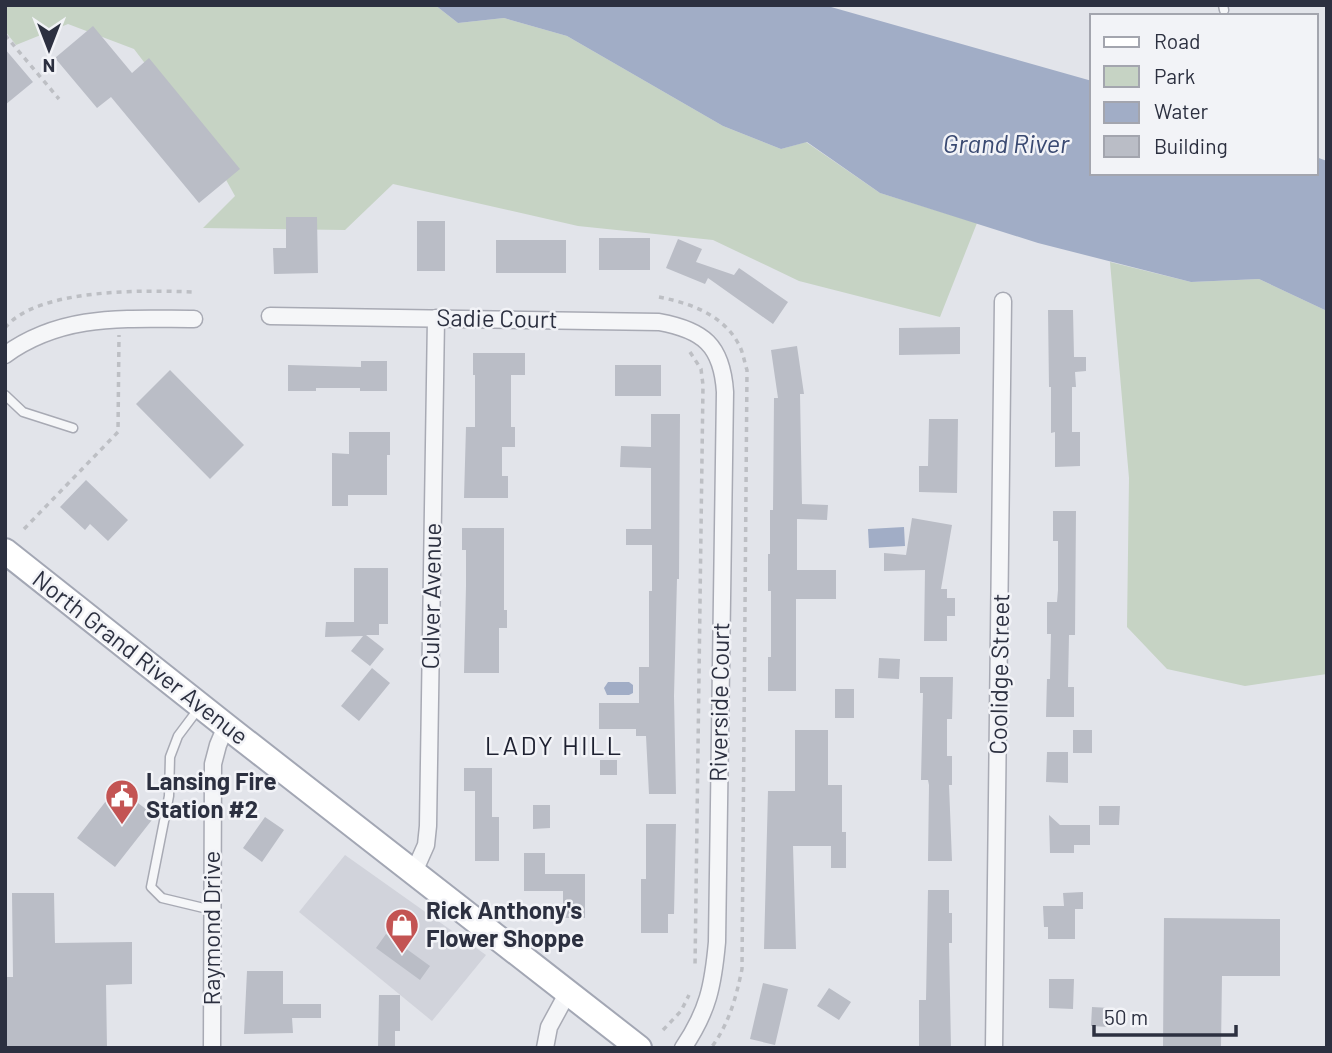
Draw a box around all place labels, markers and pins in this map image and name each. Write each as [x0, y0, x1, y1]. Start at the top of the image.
place label: Lansing Fire Station #2 [146, 766, 277, 823]
public building icon: Lansing Fire Station #2 [103, 777, 141, 826]
place label: Rick Anthony's Flower Shoppe [426, 895, 584, 952]
shop icon: Rick Anthony's Flower Shoppe [383, 906, 421, 955]

